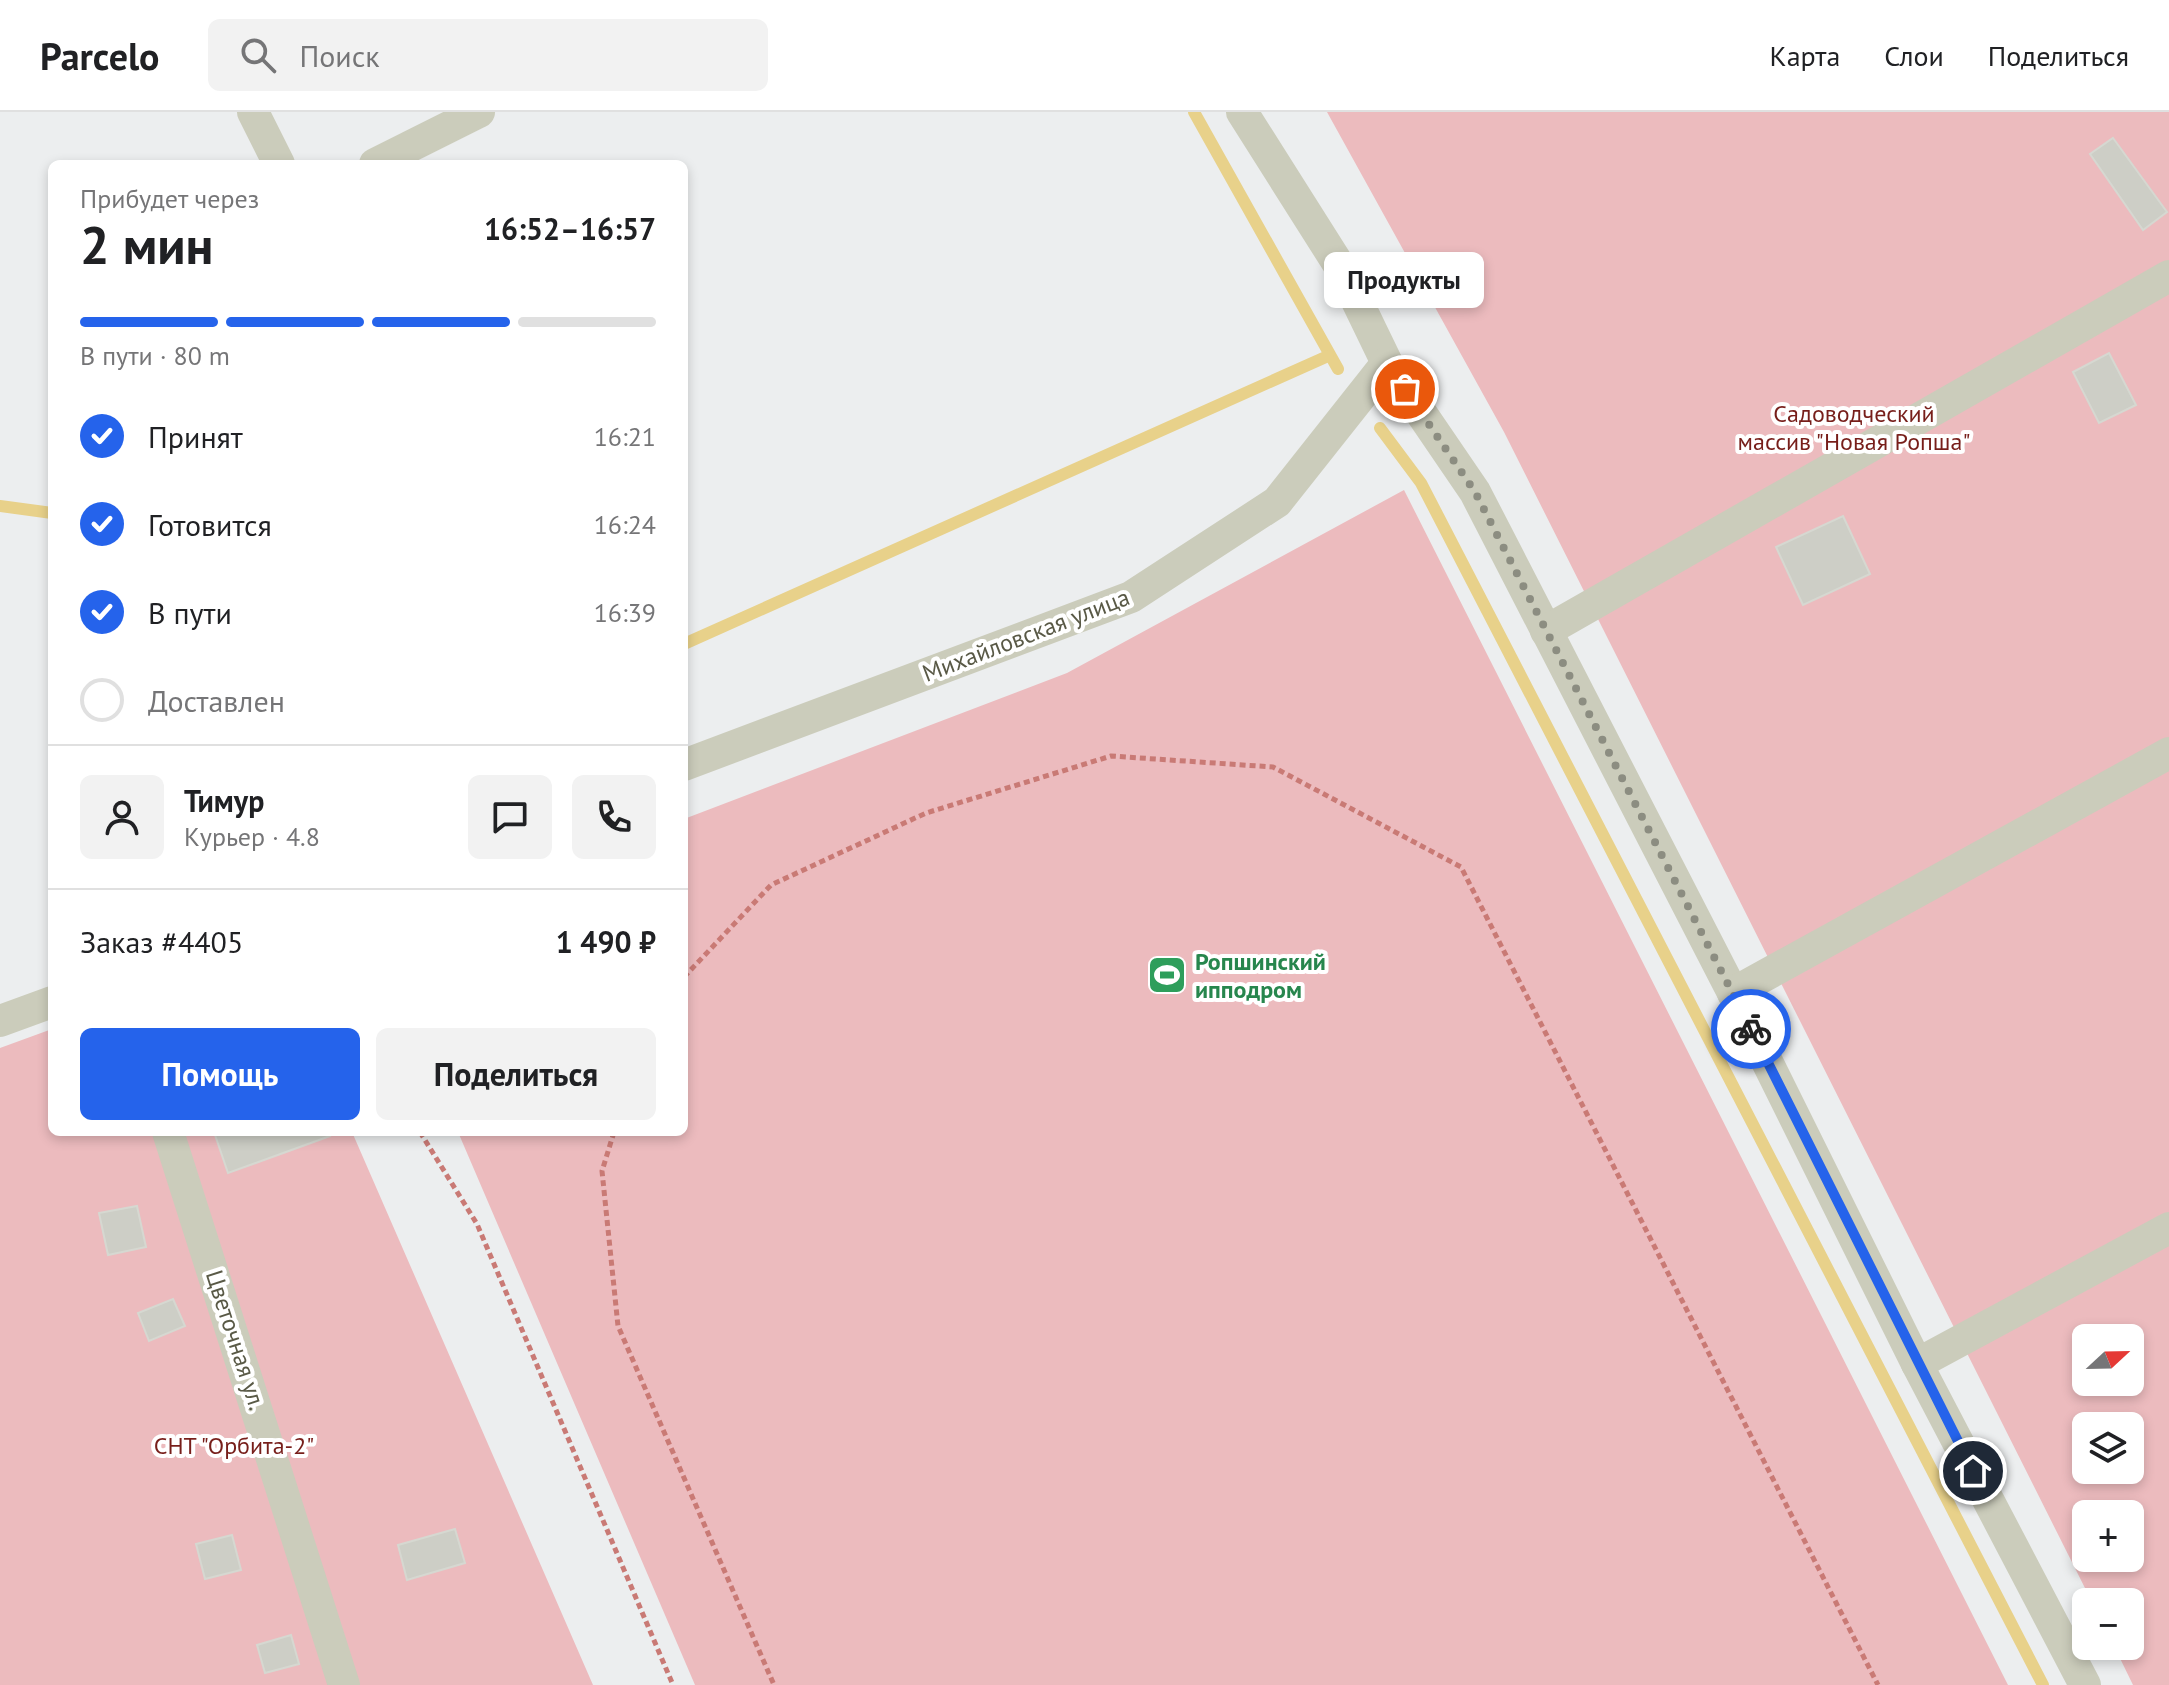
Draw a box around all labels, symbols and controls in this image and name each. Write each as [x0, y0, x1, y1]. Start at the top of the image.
search box [208, 19, 768, 91]
text: Parcelo [40, 31, 160, 80]
icon: search [236, 33, 280, 77]
text: Поиск [300, 36, 380, 75]
text: Карта [1770, 37, 1840, 74]
text: Слои [1884, 37, 1944, 74]
text: Поделиться [1988, 37, 2129, 74]
text: Прибудет через [80, 182, 259, 215]
text: 16:52–16:57 [484, 209, 656, 248]
text: 2 мин [80, 211, 214, 278]
callout: Продукты [1325, 253, 1485, 309]
text: Продукты [1347, 263, 1461, 296]
text: В пути · 80 m [80, 339, 230, 372]
pin [1371, 355, 1439, 423]
icon: bag [1383, 367, 1427, 411]
park label: Садоводческий массив "Новая Ропша" [1738, 398, 1970, 457]
icon: check [80, 414, 124, 458]
text: Принят [148, 417, 243, 456]
text: 16:21 [594, 420, 656, 453]
icon: check [80, 502, 124, 546]
text: Готовится [148, 505, 272, 544]
text: 16:24 [594, 508, 656, 541]
street label: Михайловская улица [918, 581, 1134, 689]
icon: check [80, 590, 124, 634]
text: В пути [148, 593, 232, 632]
text: 16:39 [594, 596, 656, 629]
text: Доставлен [148, 681, 285, 720]
button: person [80, 775, 164, 859]
button: chat [468, 775, 552, 859]
button: phone [572, 775, 656, 859]
text: Тимур [184, 781, 264, 820]
text: Курьер · 4.8 [184, 820, 320, 853]
text: Заказ #4405 [80, 922, 243, 961]
text: 1 490 ₽ [556, 922, 656, 961]
place label: Ропшинский ипподром [1195, 946, 1326, 1005]
sports icon: Ропшинский ипподром [1146, 954, 1188, 996]
courier [1711, 989, 1791, 1069]
icon: bike [1729, 1007, 1773, 1051]
button: Помощь [80, 1028, 360, 1120]
button: Поделиться [376, 1028, 656, 1120]
street label: Цветочная ул. [199, 1266, 273, 1414]
north arrow [2072, 1324, 2144, 1396]
map controls [2072, 1324, 2144, 1660]
button: layers [2072, 1412, 2144, 1484]
park label: СНТ "Орбита-2" [154, 1430, 314, 1461]
pin [1939, 1437, 2007, 1505]
icon: home [1951, 1449, 1995, 1493]
button: + [2072, 1500, 2144, 1572]
button: − [2072, 1588, 2144, 1660]

